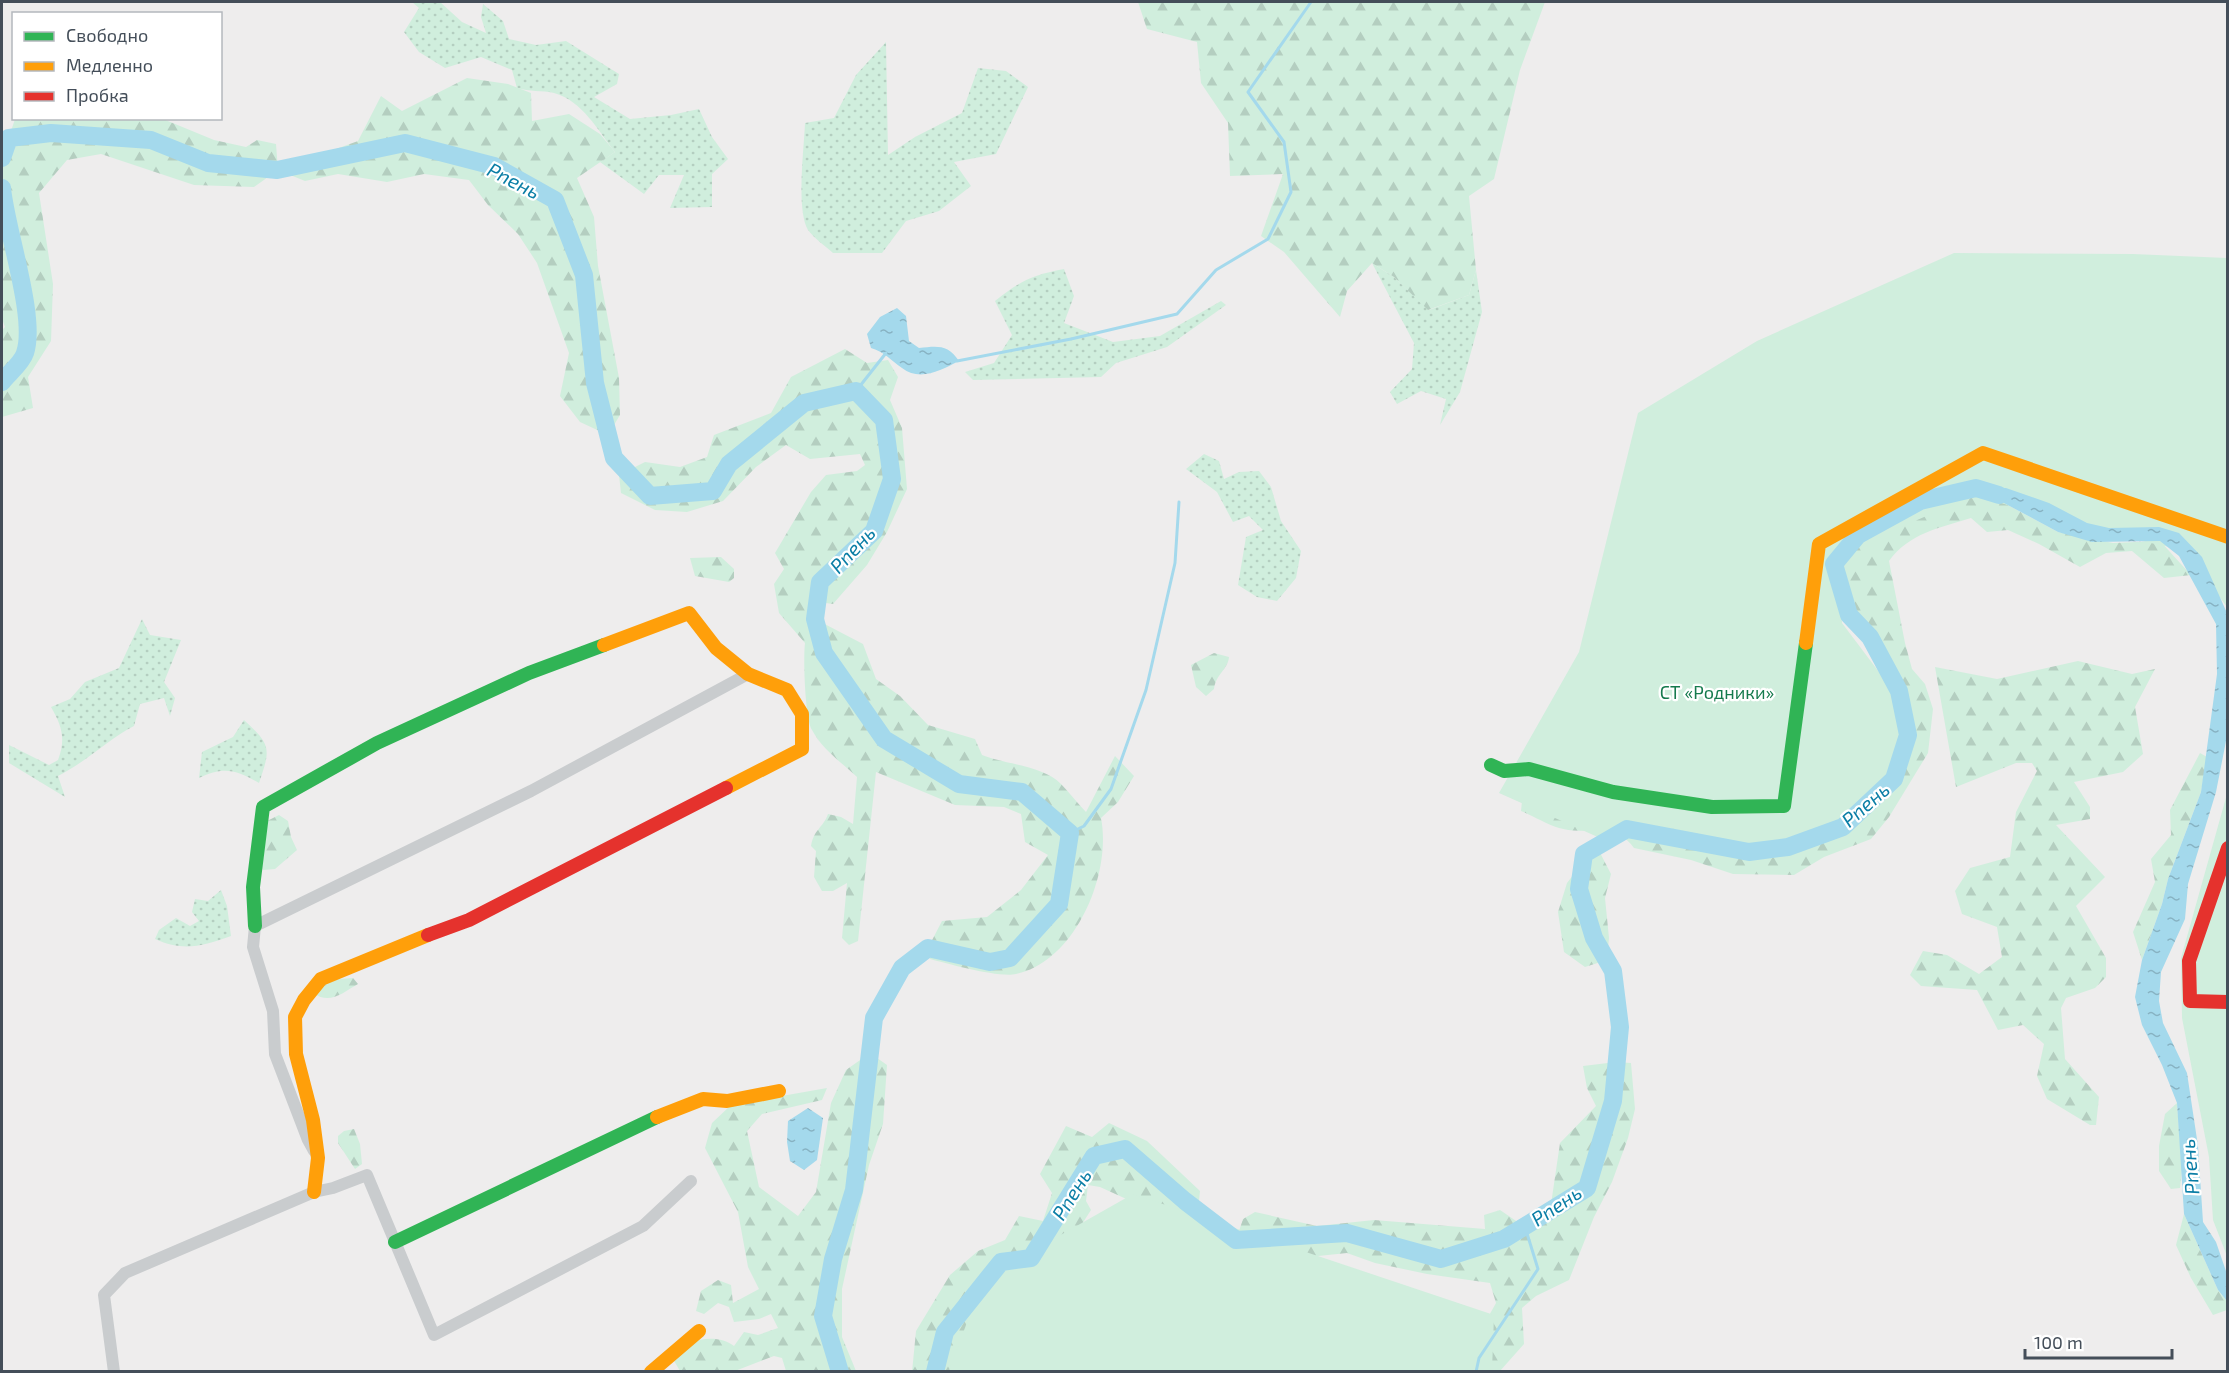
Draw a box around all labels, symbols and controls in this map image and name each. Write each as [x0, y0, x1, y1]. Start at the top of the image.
legend [12, 12, 222, 120]
text: Свободно [66, 24, 148, 46]
text: Медленно [66, 54, 153, 76]
text: Пробка [66, 84, 129, 106]
water label: Рпень [484, 157, 544, 203]
water label: Рпень [824, 520, 880, 578]
park label: СТ «Родники» [1660, 681, 1774, 703]
water label: Рпень [1836, 777, 1894, 831]
water label: Рпень [2175, 1138, 2203, 1196]
water label: Рпень [1046, 1164, 1096, 1224]
water label: Рпень [1526, 1179, 1586, 1231]
scale bar [2025, 1322, 2172, 1360]
text: 100 m [2034, 1331, 2083, 1353]

